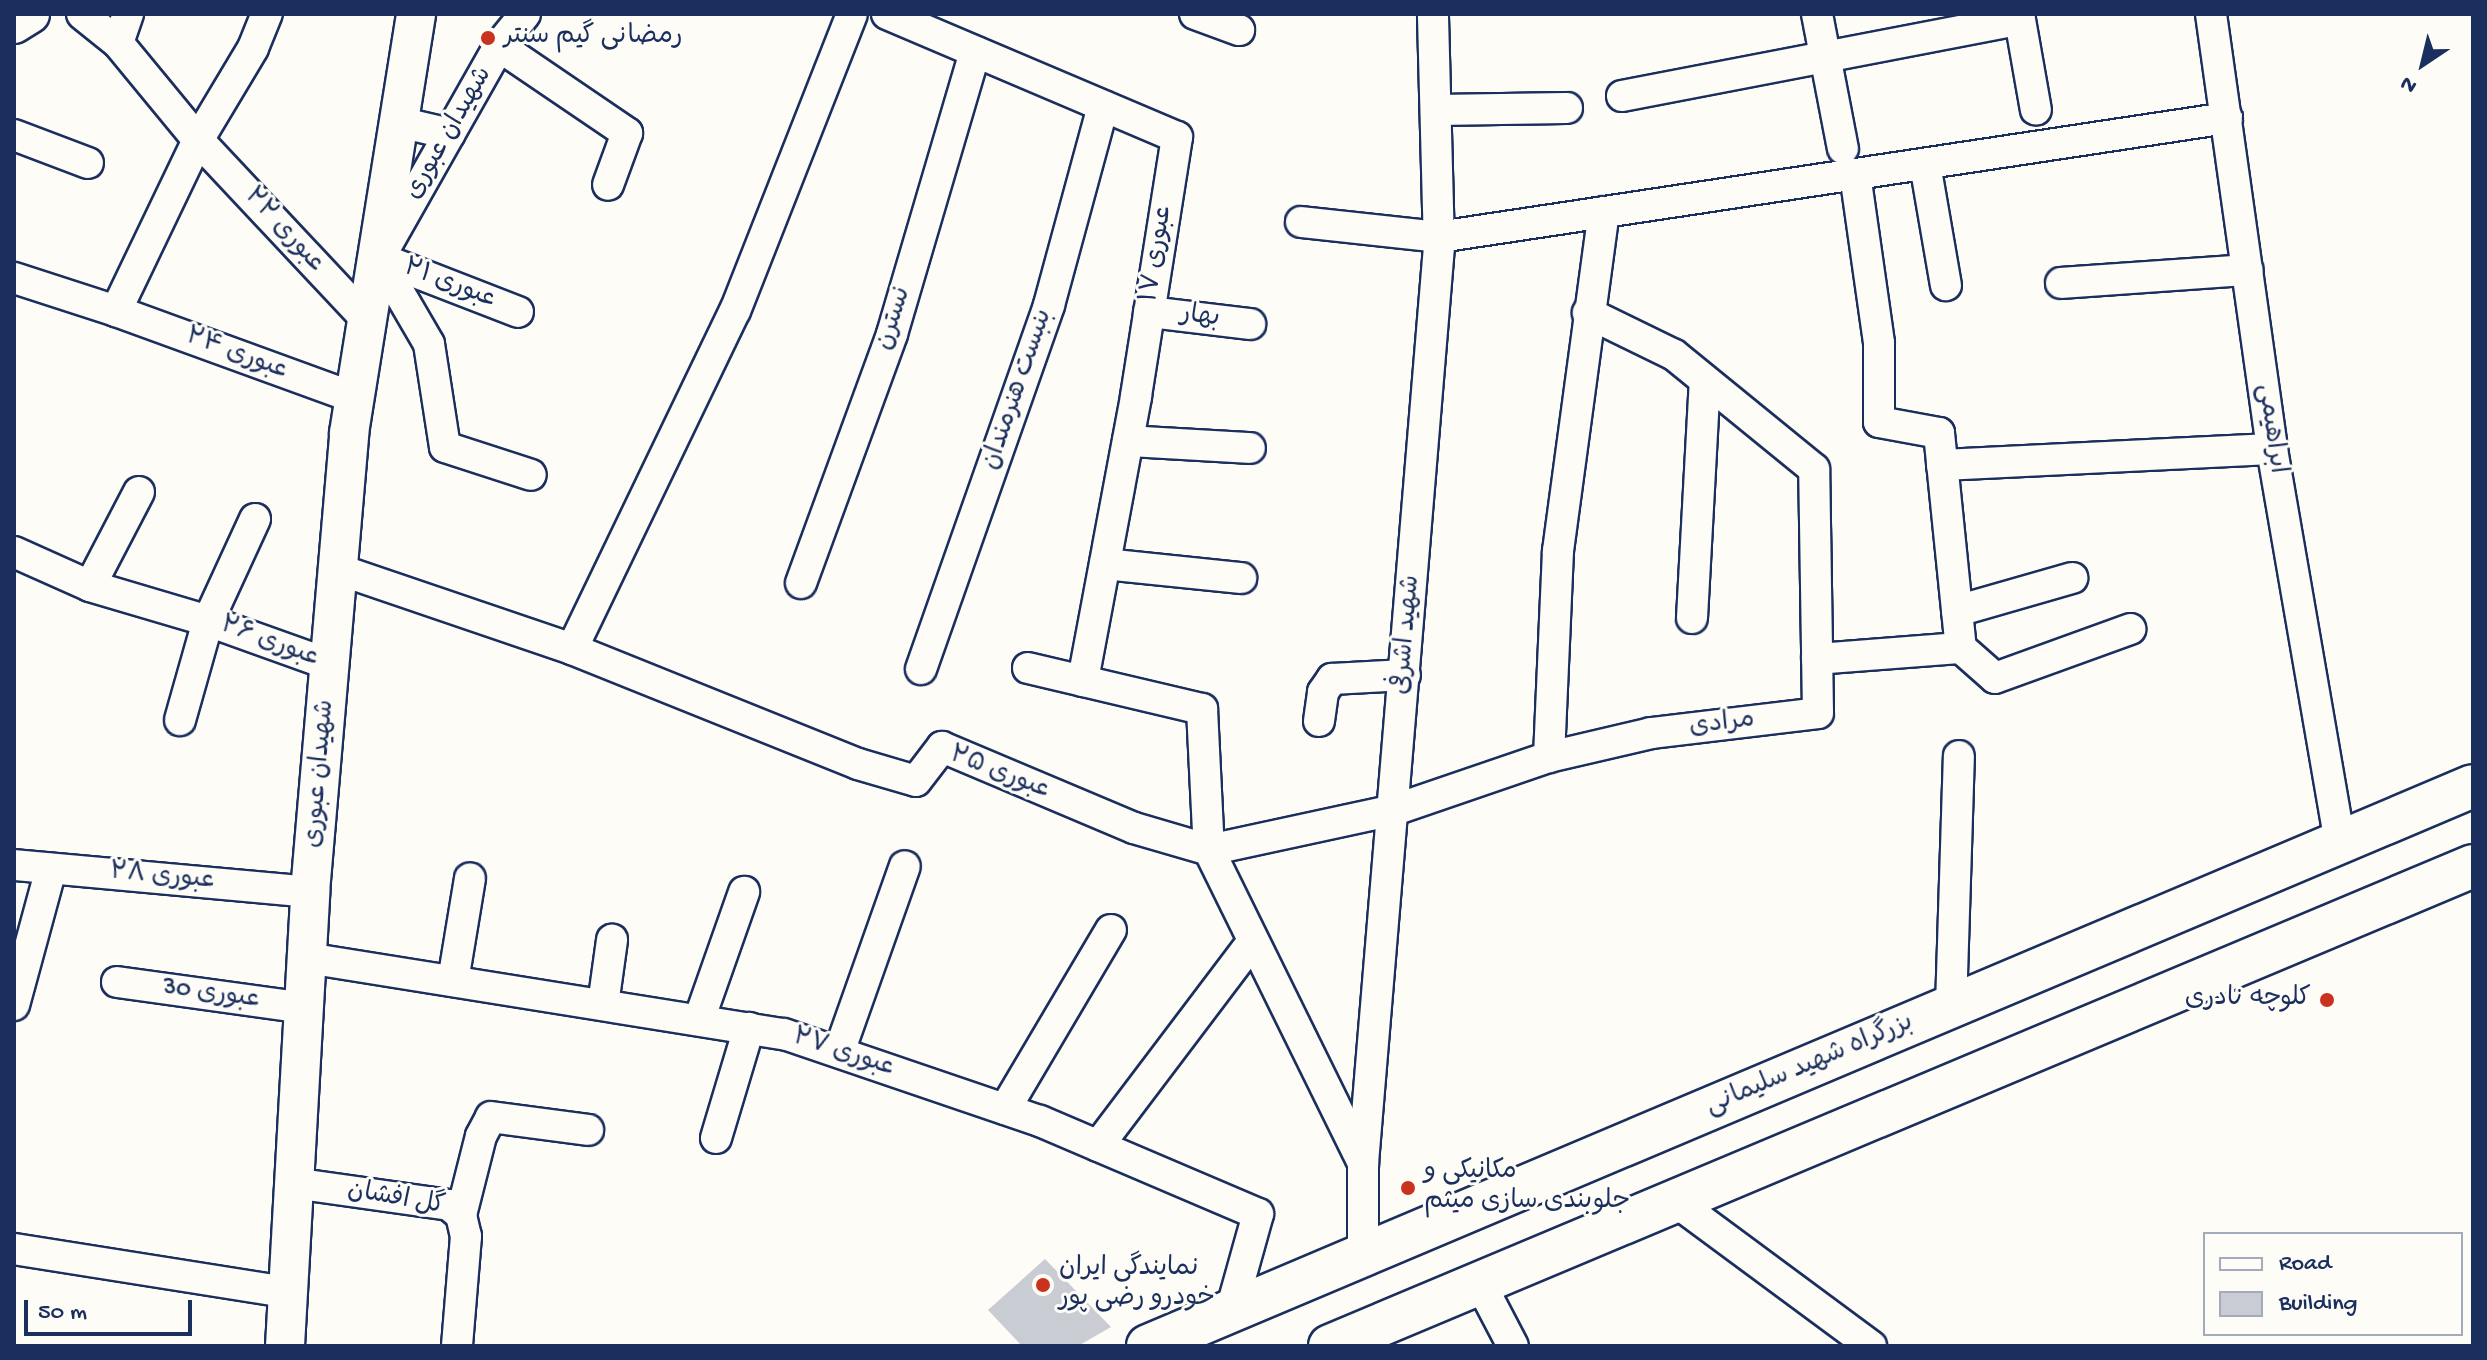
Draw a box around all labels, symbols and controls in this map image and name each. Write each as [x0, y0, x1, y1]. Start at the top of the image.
place label: رمضانی گیم سنتر [504, 22, 683, 54]
north arrow [2383, 24, 2463, 104]
marker: رمضانی گیم سنتر [479, 29, 497, 47]
street label: شهیدان عبوری [399, 62, 501, 206]
text: N [2396, 69, 2423, 98]
street label: عبوری ۲۲ [236, 182, 330, 280]
street label: عبوری ۱۷ [1135, 204, 1181, 304]
street label: عبوری ۲۱ [398, 253, 500, 317]
street label: نسترن [870, 283, 920, 355]
street label: بهار [1178, 300, 1222, 336]
street label: بنبست هنرمندان [977, 306, 1061, 474]
street label: عبوری ۲۴ [181, 322, 291, 388]
street label: ابراهیمی [2248, 382, 2292, 476]
street label: شهید اشرفی [1387, 574, 1429, 696]
street label: عبوری ۲۶ [215, 611, 323, 675]
street label: شهیدان عبوری [299, 699, 343, 849]
street label: مرادی [1688, 706, 1756, 744]
street label: عبوری ۲۵ [944, 741, 1054, 807]
street label: عبوری ۲۸ [108, 858, 216, 898]
street label: عبوری 30 [160, 973, 262, 1017]
place label: کلوچه نادری [2185, 984, 2311, 1016]
marker: کلوچه نادری [2318, 991, 2336, 1009]
street label: بزرگراه شهید سلیمانی [1702, 1008, 1918, 1124]
street label: عبوری ۲۷ [788, 1023, 898, 1085]
place label: مکانیکی و جلوبندی سازی میثم [1424, 1157, 1630, 1218]
street label: گل افشان [345, 1176, 447, 1224]
marker: مکانیکی و جلوبندی سازی میثم [1399, 1179, 1417, 1197]
legend [2203, 1232, 2463, 1336]
text: Road [2279, 1250, 2331, 1279]
place label: نمایندگی ایران خودرو رضی پور [1059, 1254, 1215, 1316]
marker: نمایندگی ایران خودرو رضی پور [1034, 1276, 1052, 1294]
scale bar [28, 1284, 196, 1334]
text: Building [2279, 1290, 2357, 1319]
text: 50 m [38, 1299, 87, 1328]

